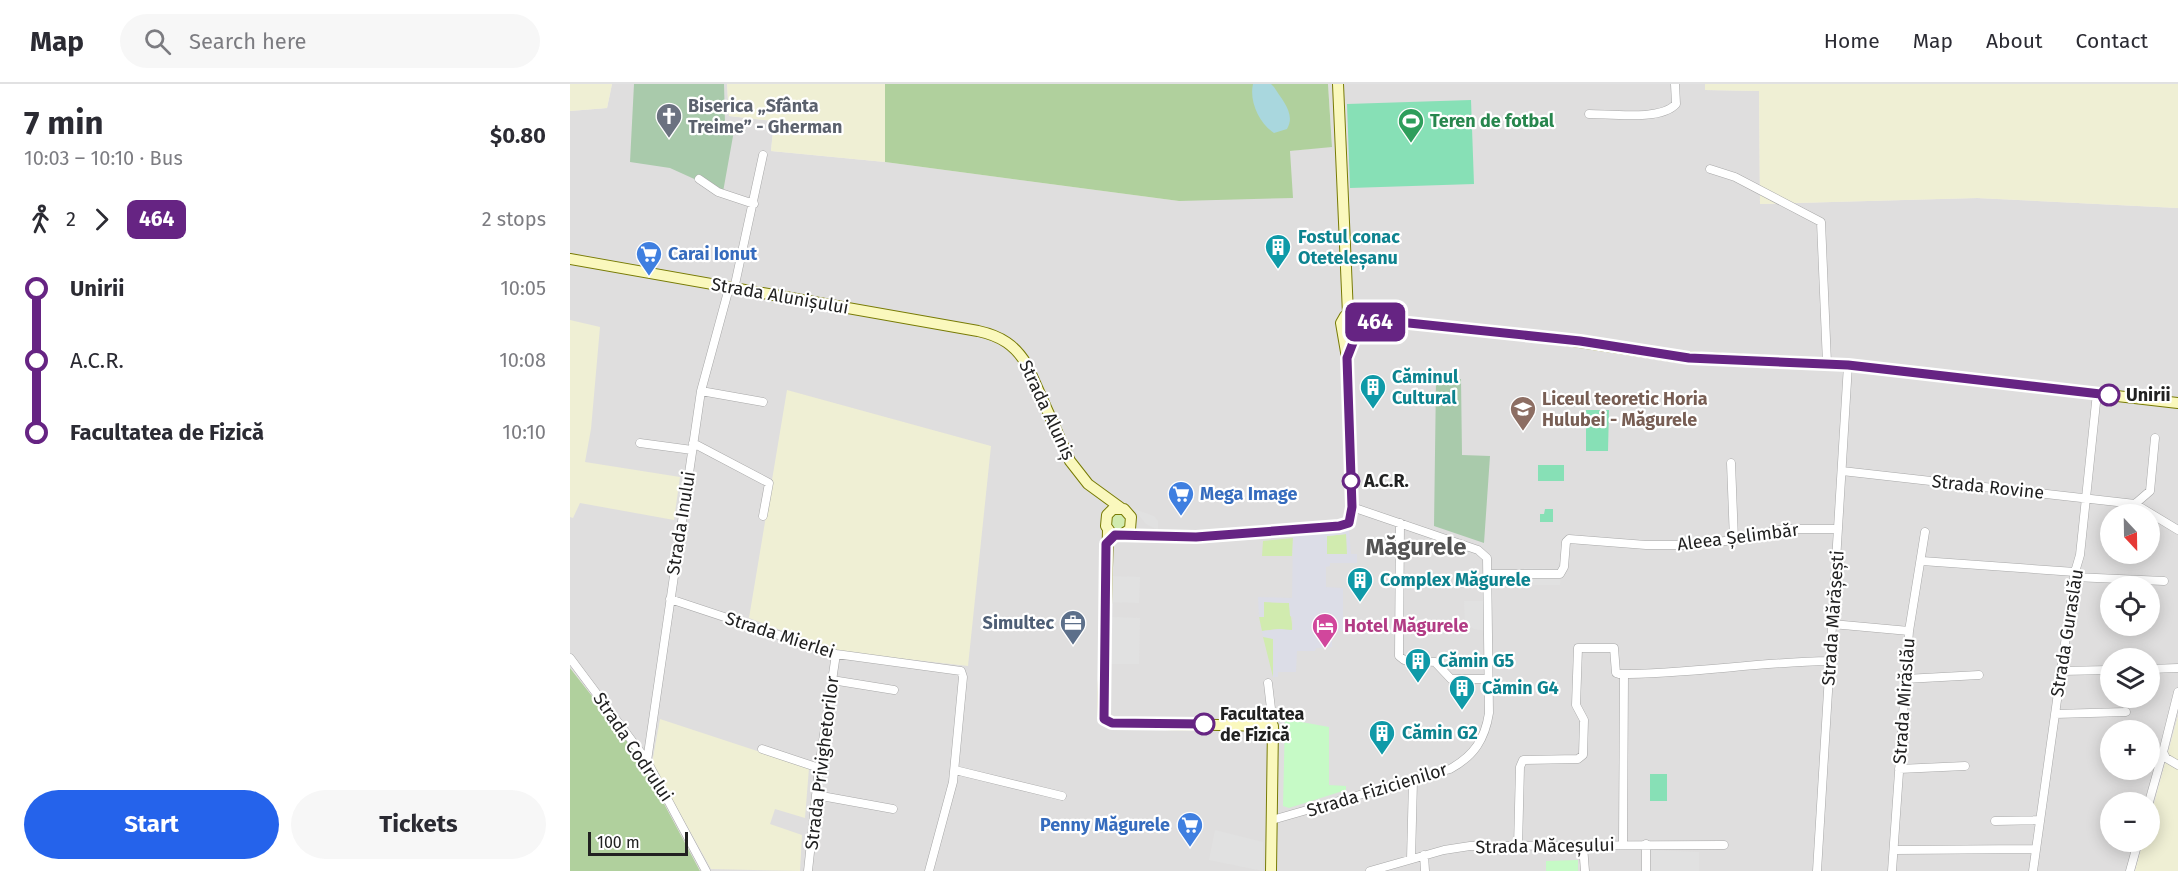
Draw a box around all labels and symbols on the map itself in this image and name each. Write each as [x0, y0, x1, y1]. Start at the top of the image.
place label: Biserica „Sfânta Treime” - Gherman [688, 95, 842, 138]
church icon: Biserica „Sfânta Treime” - Gherman [654, 101, 684, 139]
sports icon: Teren de fotbal [1396, 106, 1426, 144]
place label: Teren de fotbal [1430, 110, 1555, 132]
place label: Fostul conac Oteteleșanu [1298, 226, 1400, 270]
building icon: Fostul conac Oteteleșanu [1263, 232, 1293, 270]
supermarket icon: Carai Ionut [634, 239, 664, 277]
place label: Carai Ionut [668, 243, 758, 265]
street label: Strada Alunișului [709, 273, 850, 320]
line badge: 464 [1340, 302, 1410, 342]
street label: Strada Aluniș [1013, 356, 1080, 464]
place label: Căminul Cultural [1392, 366, 1459, 409]
building icon: Căminul Cultural [1358, 372, 1388, 410]
marker: Unirii [2098, 384, 2120, 406]
place label: Unirii [2126, 384, 2171, 406]
place label: Liceul teoretic Horia Hulubei - Măgurele [1542, 388, 1708, 431]
school or university icon: Liceul teoretic Horia Hulubei - Măgurele [1508, 394, 1538, 432]
street label: Strada Inului [662, 469, 700, 577]
place label: A.C.R. [1363, 470, 1409, 492]
street label: Strada Rovine [1931, 470, 2045, 504]
marker: A.C.R. [1342, 472, 1360, 490]
supermarket icon: Mega Image [1166, 479, 1196, 517]
place label: Mega Image [1200, 483, 1297, 505]
north arrow [2100, 504, 2160, 564]
street label: Aleea Șelimbăr [1676, 519, 1800, 556]
district label: Măgurele [1366, 533, 1466, 561]
street label: Strada Mărășești [1817, 550, 1850, 687]
building icon: Complex Măgurele [1345, 565, 1375, 603]
street label: Strada Guraslău [2046, 567, 2088, 699]
place label: Complex Măgurele [1380, 569, 1531, 591]
street label: Strada Mierlei [723, 607, 837, 663]
office icon: Simultec [1058, 608, 1088, 646]
hotel icon: Hotel Măgurele [1310, 611, 1340, 649]
place label: Simultec [983, 612, 1054, 634]
place label: Hotel Măgurele [1344, 615, 1468, 637]
street label: Strada Mirăslău [1889, 637, 1919, 765]
building icon: Cămin G5 [1403, 646, 1433, 684]
place label: Cămin G5 [1438, 650, 1515, 672]
building icon: Cămin G4 [1447, 673, 1477, 711]
street label: Strada Privighetorilor [800, 675, 844, 851]
place label: Cămin G4 [1482, 677, 1559, 699]
street label: Strada Codrului [588, 688, 678, 806]
place label: Facultatea de Fizică [1220, 703, 1305, 746]
marker: Facultatea de Fizică [1193, 713, 1215, 735]
building icon: Cămin G2 [1367, 718, 1397, 756]
place label: Cămin G2 [1402, 722, 1478, 744]
street label: Strada Fizicienilor [1304, 758, 1450, 822]
supermarket icon: Penny Măgurele [1175, 810, 1205, 848]
place label: Penny Măgurele [1040, 814, 1170, 836]
scale bar [588, 829, 688, 856]
street label: Strada Măceșului [1475, 834, 1615, 859]

